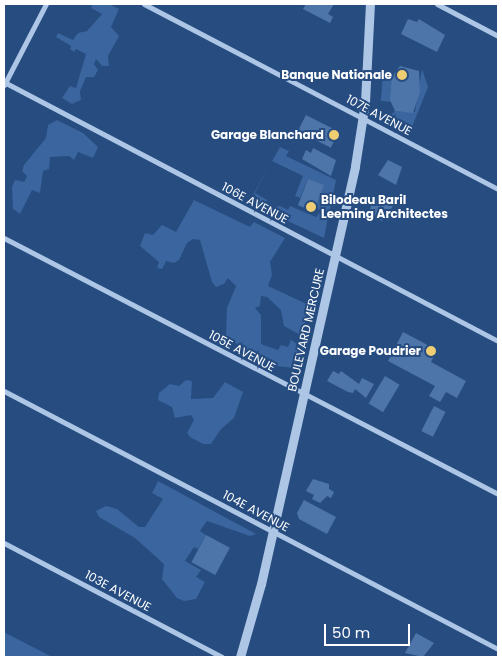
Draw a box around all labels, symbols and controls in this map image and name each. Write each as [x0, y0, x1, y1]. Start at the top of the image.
place label: Banque Nationale [281, 68, 392, 82]
marker: Banque Nationale [396, 69, 408, 81]
street label: 107E AVENUE [344, 92, 414, 138]
place label: Garage Blanchard [211, 128, 324, 142]
marker: Garage Blanchard [328, 129, 340, 141]
street label: 106E AVENUE [219, 179, 291, 227]
place label: Bilodeau Baril Leeming Architectes [321, 193, 448, 221]
marker: Bilodeau Baril Leeming Architectes [305, 201, 317, 213]
street label: BOULEVARD MERCURE [285, 267, 327, 393]
street label: 105E AVENUE [206, 327, 278, 375]
place label: Garage Poudrier [320, 344, 421, 358]
marker: Garage Poudrier [425, 345, 437, 357]
street label: 104E AVENUE [220, 487, 292, 535]
street label: 103E AVENUE [82, 568, 154, 614]
scale bar [327, 614, 413, 646]
text: 50 m [332, 622, 370, 643]

